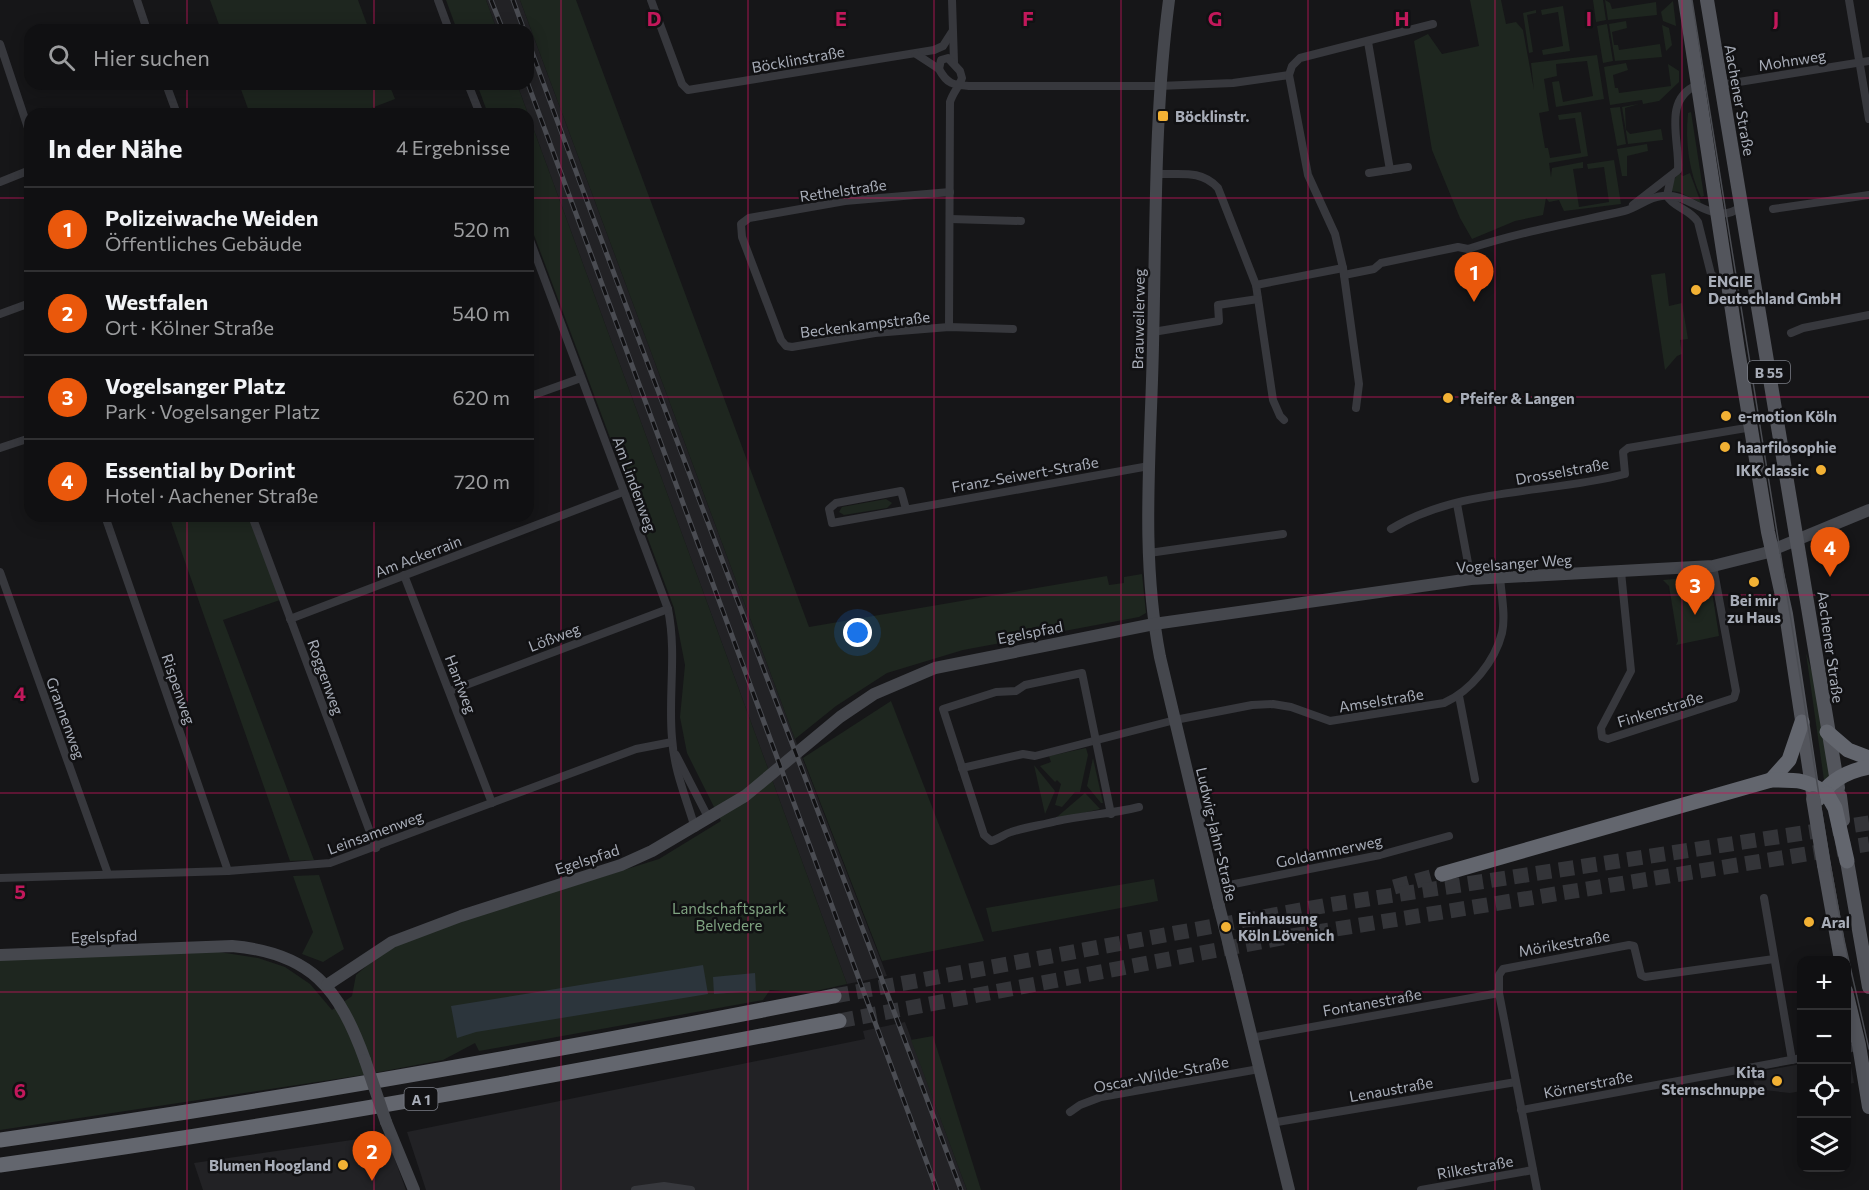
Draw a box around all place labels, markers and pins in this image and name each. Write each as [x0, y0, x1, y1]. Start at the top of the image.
place label: Böcklinstr. [1175, 107, 1249, 125]
marker: Böcklinstr. [1156, 109, 1170, 123]
pin: 1 [1454, 252, 1494, 302]
place label: ENGIE Deutschland GmbH [1708, 272, 1841, 307]
marker: ENGIE Deutschland GmbH [1689, 283, 1703, 297]
place label: Pfeifer & Langen [1460, 389, 1575, 407]
marker: Pfeifer & Langen [1441, 391, 1455, 405]
place label: e-motion Köln [1738, 407, 1837, 425]
marker: e-motion Köln [1719, 409, 1733, 423]
place label: haarfilosophie [1737, 438, 1837, 456]
marker: haarfilosophie [1718, 440, 1732, 454]
place label: IKK classic [1736, 461, 1809, 479]
marker: IKK classic [1814, 463, 1828, 477]
pin: 4 [1810, 528, 1850, 577]
pin: 3 [1676, 566, 1714, 615]
marker: Bei mir zu Haus [1747, 575, 1761, 589]
place label: Bei mir zu Haus [1727, 591, 1781, 626]
place label: Einhausung Köln Lövenich [1238, 909, 1334, 944]
place label: Aral [1821, 913, 1850, 931]
marker: Aral [1802, 915, 1816, 929]
marker: Einhausung Köln Lövenich [1219, 920, 1233, 934]
place label: Kita Sternschnuppe [1661, 1063, 1765, 1098]
marker: Kita Sternschnuppe [1770, 1074, 1784, 1088]
pin: 2 [352, 1132, 392, 1181]
place label: Blumen Hoogland [209, 1156, 331, 1174]
marker: Blumen Hoogland [336, 1158, 350, 1172]

